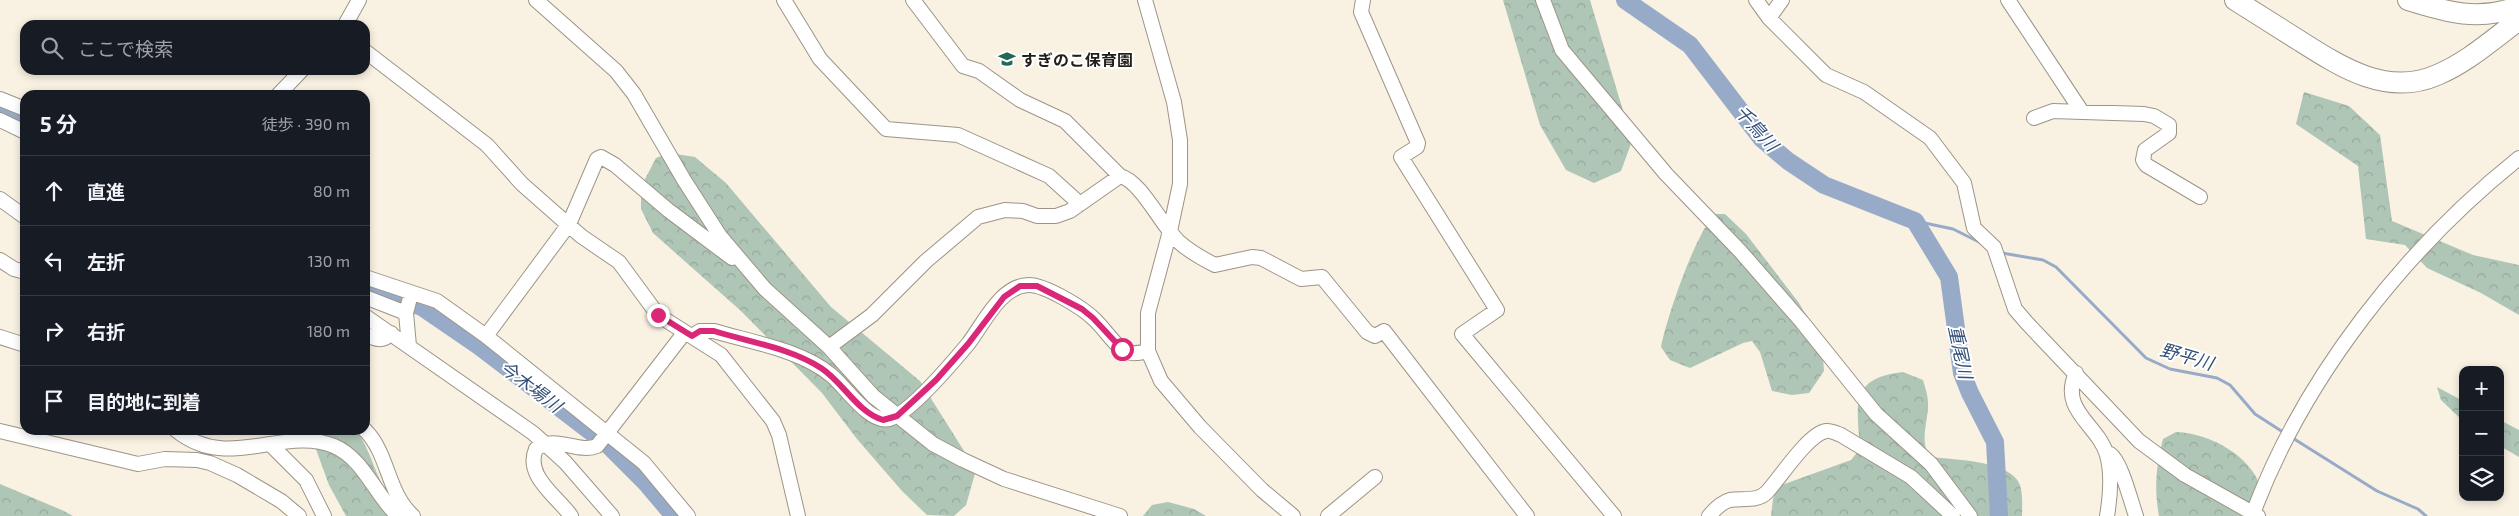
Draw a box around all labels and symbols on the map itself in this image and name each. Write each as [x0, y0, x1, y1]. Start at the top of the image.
school or university icon: すぎのこ保育園 [997, 49, 1017, 69]
place label: すぎのこ保育園 [1021, 50, 1133, 69]
water label: 千鳥川 [1731, 101, 1785, 157]
route end [647, 304, 670, 327]
water label: 重尾川 [1945, 323, 1978, 383]
route start [1111, 338, 1134, 361]
water label: 野平川 [2158, 338, 2218, 375]
water label: 今木場川 [496, 356, 568, 418]

